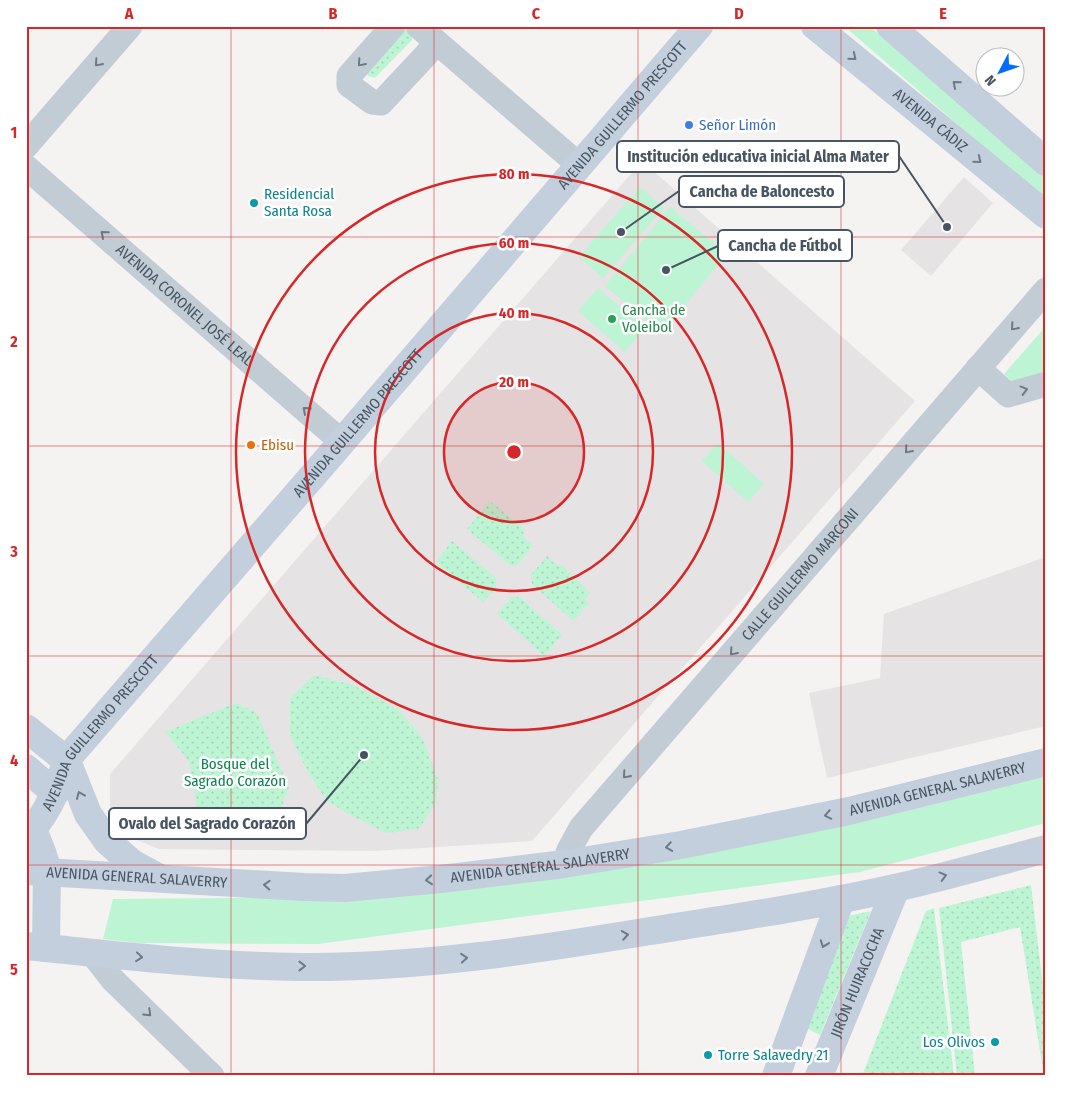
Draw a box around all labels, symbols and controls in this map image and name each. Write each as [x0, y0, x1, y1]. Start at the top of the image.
text: A [124, 4, 134, 23]
text: B [329, 4, 338, 23]
text: C [532, 4, 541, 23]
text: D [734, 4, 744, 23]
text: E [939, 4, 947, 23]
street label: AVENIDA GUILLERMO PRESCOTT [554, 38, 691, 193]
north arrow [974, 48, 1024, 98]
one-way arrow [847, 52, 856, 61]
one-way arrow [96, 57, 104, 66]
one-way arrow [358, 57, 366, 66]
text: N [981, 71, 1000, 89]
one-way arrow [953, 80, 962, 89]
street label: AVENIDA CÁDIZ [890, 85, 971, 156]
place label: Señor Limón [699, 116, 776, 134]
marker: Señor Limón [683, 119, 695, 131]
text: 1 [11, 123, 17, 142]
callout: Institución educativa inicial Alma Mater [617, 141, 899, 172]
text: Institución educativa inicial Alma Mater [627, 147, 889, 166]
one-way arrow [973, 154, 982, 163]
text: 80 m [499, 165, 529, 183]
callout: Cancha de Baloncesto [679, 176, 844, 207]
text: Cancha de Baloncesto [690, 182, 835, 201]
place label: Residencial Santa Rosa [264, 185, 334, 220]
marker: Residencial Santa Rosa [248, 197, 260, 209]
callout: Cancha de Fútbol [718, 230, 852, 261]
one-way arrow [100, 231, 109, 240]
text: 60 m [499, 234, 529, 252]
text: Cancha de Fútbol [728, 236, 842, 255]
street label: AVENIDA CORONEL JOSÉ LEAL [112, 240, 257, 370]
place label: Cancha de Voleibol [622, 301, 685, 336]
text: 40 m [499, 304, 529, 322]
marker: Cancha de Voleibol [606, 313, 618, 325]
one-way arrow [1011, 321, 1020, 330]
text: 2 [9, 332, 18, 351]
street label: AVENIDA GUILLERMO PRESCOTT [289, 346, 426, 501]
text: 20 m [498, 373, 529, 391]
one-way arrow [1020, 386, 1028, 396]
one-way arrow [302, 406, 311, 415]
place label: Ebisu [261, 436, 294, 454]
marker: Ebisu [245, 439, 257, 451]
centre of rings [505, 443, 523, 461]
one-way arrow [904, 444, 913, 453]
street label: CALLE GUILLERMO MARCONI [738, 505, 862, 644]
text: 3 [9, 542, 18, 561]
one-way arrow [730, 646, 738, 655]
street label: AVENIDA GUILLERMO PRESCOTT [38, 651, 162, 814]
text: 4 [10, 751, 18, 770]
park label: Bosque del Sagrado Corazón [184, 755, 286, 790]
street label: AVENIDA GENERAL SALAVERRY [847, 758, 1028, 820]
one-way arrow [623, 769, 632, 778]
one-way arrow [76, 791, 87, 800]
callout: Ovalo del Sagrado Corazón [109, 808, 306, 839]
one-way arrow [824, 810, 833, 820]
text: Ovalo del Sagrado Corazón [118, 814, 296, 833]
one-way arrow [665, 841, 673, 851]
street label: AVENIDA GENERAL SALAVERRY [449, 844, 632, 887]
street label: AVENIDA GENERAL SALAVERRY [46, 863, 228, 892]
one-way arrow [939, 871, 947, 881]
one-way arrow [425, 874, 433, 885]
one-way arrow [263, 880, 271, 891]
street label: JIRÓN HUIRACOCHA [827, 925, 888, 1040]
one-way arrow [620, 931, 629, 941]
one-way arrow [820, 940, 830, 948]
one-way arrow [136, 951, 144, 962]
one-way arrow [460, 952, 468, 963]
text: 5 [10, 960, 18, 979]
one-way arrow [298, 961, 306, 971]
one-way arrow [142, 1008, 151, 1017]
place label: Los Olivos [923, 1033, 985, 1051]
marker: Los Olivos [989, 1036, 1001, 1048]
place label: Torre Salavedry 21 [718, 1046, 828, 1064]
marker: Torre Salavedry 21 [702, 1049, 714, 1061]

